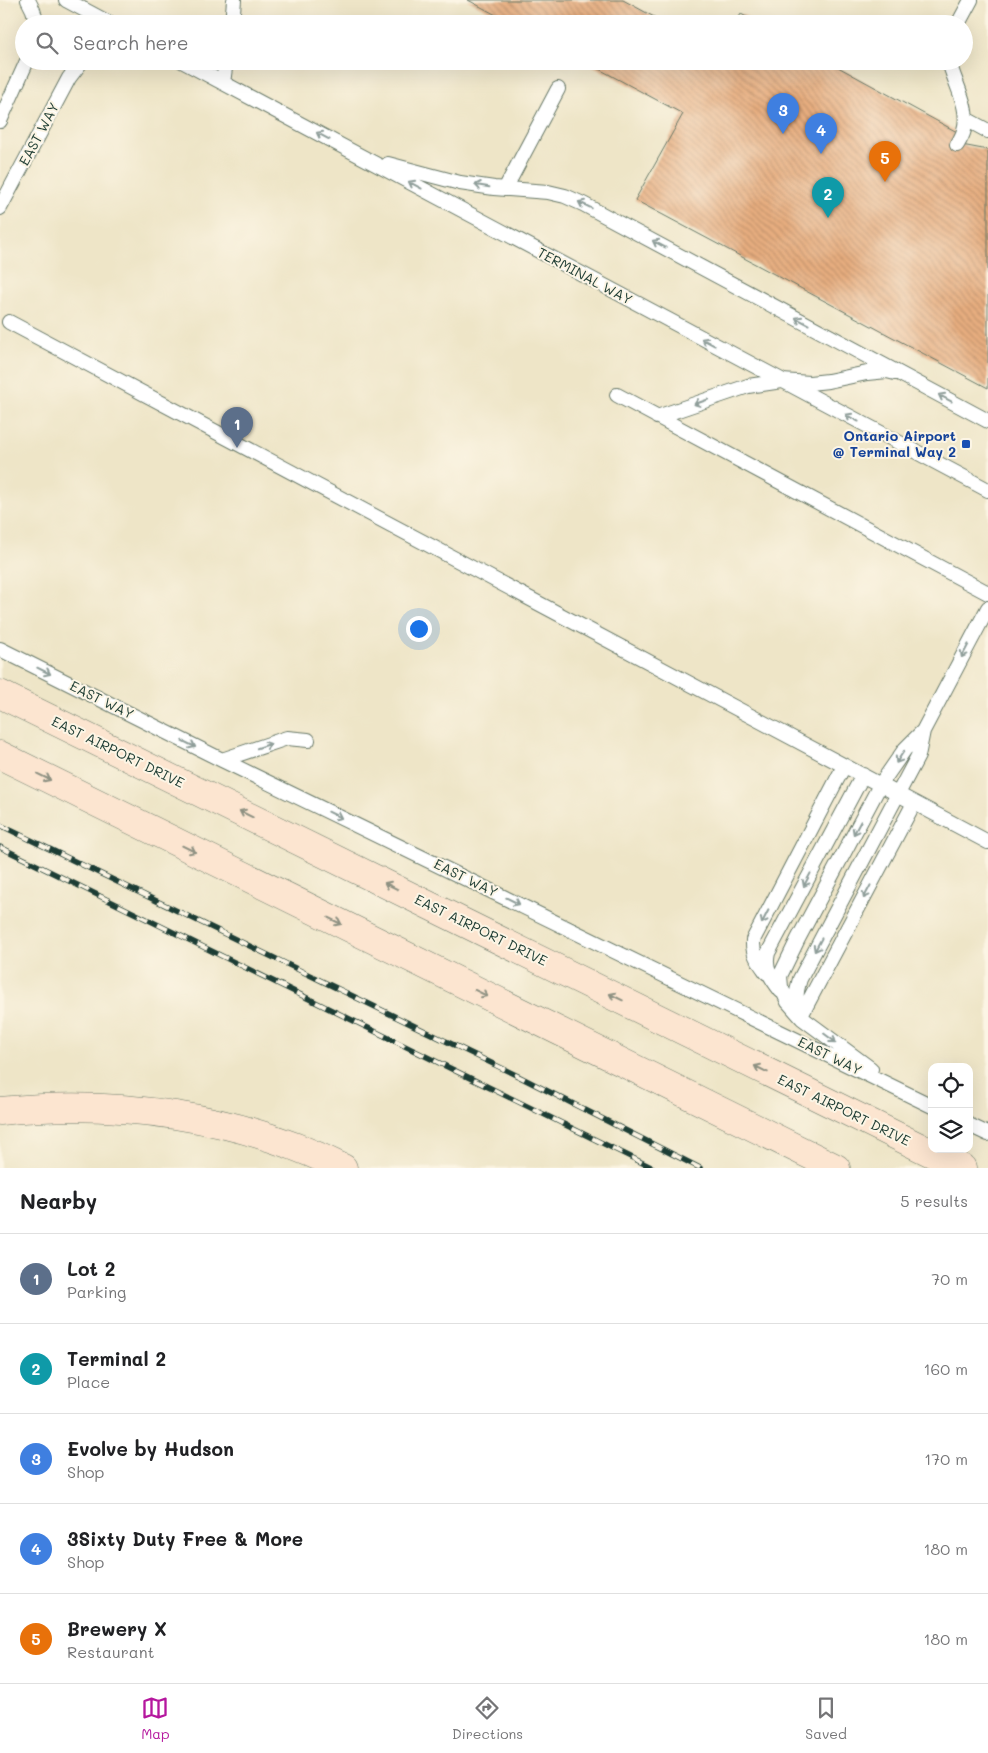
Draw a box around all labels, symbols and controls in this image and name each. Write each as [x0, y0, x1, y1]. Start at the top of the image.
search box [15, 15, 973, 70]
icon: search [33, 29, 61, 57]
text: Search here [73, 30, 189, 55]
pin: 3 [767, 93, 799, 134]
street label: EAST WAY [14, 99, 63, 169]
pin: 4 [805, 113, 837, 154]
one-way arrow [315, 131, 330, 141]
pin: 5 [869, 141, 901, 182]
pin: 2 [812, 177, 844, 218]
one-way arrow [408, 180, 423, 189]
one-way arrow [474, 181, 490, 191]
one-way arrow [578, 200, 593, 209]
one-way arrow [652, 239, 666, 249]
street label: TERMINAL WAY [534, 242, 636, 309]
one-way arrow [794, 316, 809, 326]
one-way arrow [701, 337, 716, 347]
one-way arrow [938, 393, 953, 402]
one-way arrow [694, 398, 709, 407]
pin: 1 [221, 407, 253, 448]
one-way arrow [845, 413, 860, 422]
place label: Ontario Airport @ Terminal Way 2 [832, 426, 956, 461]
marker: Ontario Airport @ Terminal Way 2 [960, 438, 972, 450]
your location [406, 616, 432, 642]
one-way arrow [960, 643, 969, 658]
one-way arrow [36, 666, 51, 676]
street label: EAST WAY [67, 676, 137, 723]
street label: EAST AIRPORT DRIVE [49, 711, 188, 792]
one-way arrow [181, 739, 196, 749]
one-way arrow [256, 741, 272, 750]
one-way arrow [895, 749, 905, 763]
one-way arrow [36, 773, 51, 782]
one-way arrow [238, 809, 253, 819]
one-way arrow [327, 811, 342, 820]
one-way arrow [852, 820, 862, 835]
one-way arrow [182, 844, 197, 854]
street label: EAST WAY [431, 854, 501, 901]
one-way arrow [802, 872, 811, 887]
one-way arrow [384, 881, 399, 891]
one-way arrow [862, 885, 872, 900]
street label: EAST AIRPORT DRIVE [412, 889, 551, 970]
one-way arrow [505, 897, 520, 907]
one-way arrow [760, 909, 769, 924]
one-way arrow [327, 917, 342, 926]
one-way arrow [813, 938, 823, 953]
one-way arrow [473, 989, 488, 998]
one-way arrow [608, 992, 623, 1002]
street label: EAST WAY [795, 1032, 865, 1079]
one-way arrow [823, 1032, 836, 1043]
map controls [928, 1063, 973, 1153]
button: locate [928, 1063, 973, 1108]
one-way arrow [754, 1064, 769, 1073]
street label: EAST AIRPORT DRIVE [775, 1069, 914, 1150]
button: layers [928, 1108, 973, 1153]
text: Nearby [20, 1187, 97, 1214]
text: 5 results [900, 1190, 968, 1211]
text: Lot 2 [67, 1256, 115, 1281]
text: 1 [32, 1268, 40, 1289]
text: 70 m [931, 1268, 968, 1289]
text: Parking [67, 1281, 126, 1302]
text: Terminal 2 [67, 1346, 166, 1371]
text: 2 [32, 1358, 40, 1379]
text: 160 m [923, 1358, 968, 1379]
text: Place [67, 1371, 110, 1392]
text: Evolve by Hudson [67, 1436, 234, 1461]
text: 3 [31, 1448, 41, 1469]
text: 170 m [924, 1448, 968, 1469]
text: Shop [67, 1461, 104, 1482]
text: 3Sixty Duty Free & More [67, 1526, 303, 1551]
text: 4 [31, 1538, 41, 1559]
text: 180 m [923, 1538, 968, 1559]
text: Shop [67, 1551, 104, 1572]
text: Brewery X [67, 1616, 167, 1641]
text: 5 [31, 1628, 41, 1649]
text: 180 m [923, 1628, 968, 1649]
text: Restaurant [67, 1641, 155, 1662]
tab: Map [141, 1694, 170, 1743]
tab: Directions [452, 1694, 523, 1743]
tab: Saved [805, 1694, 847, 1743]

